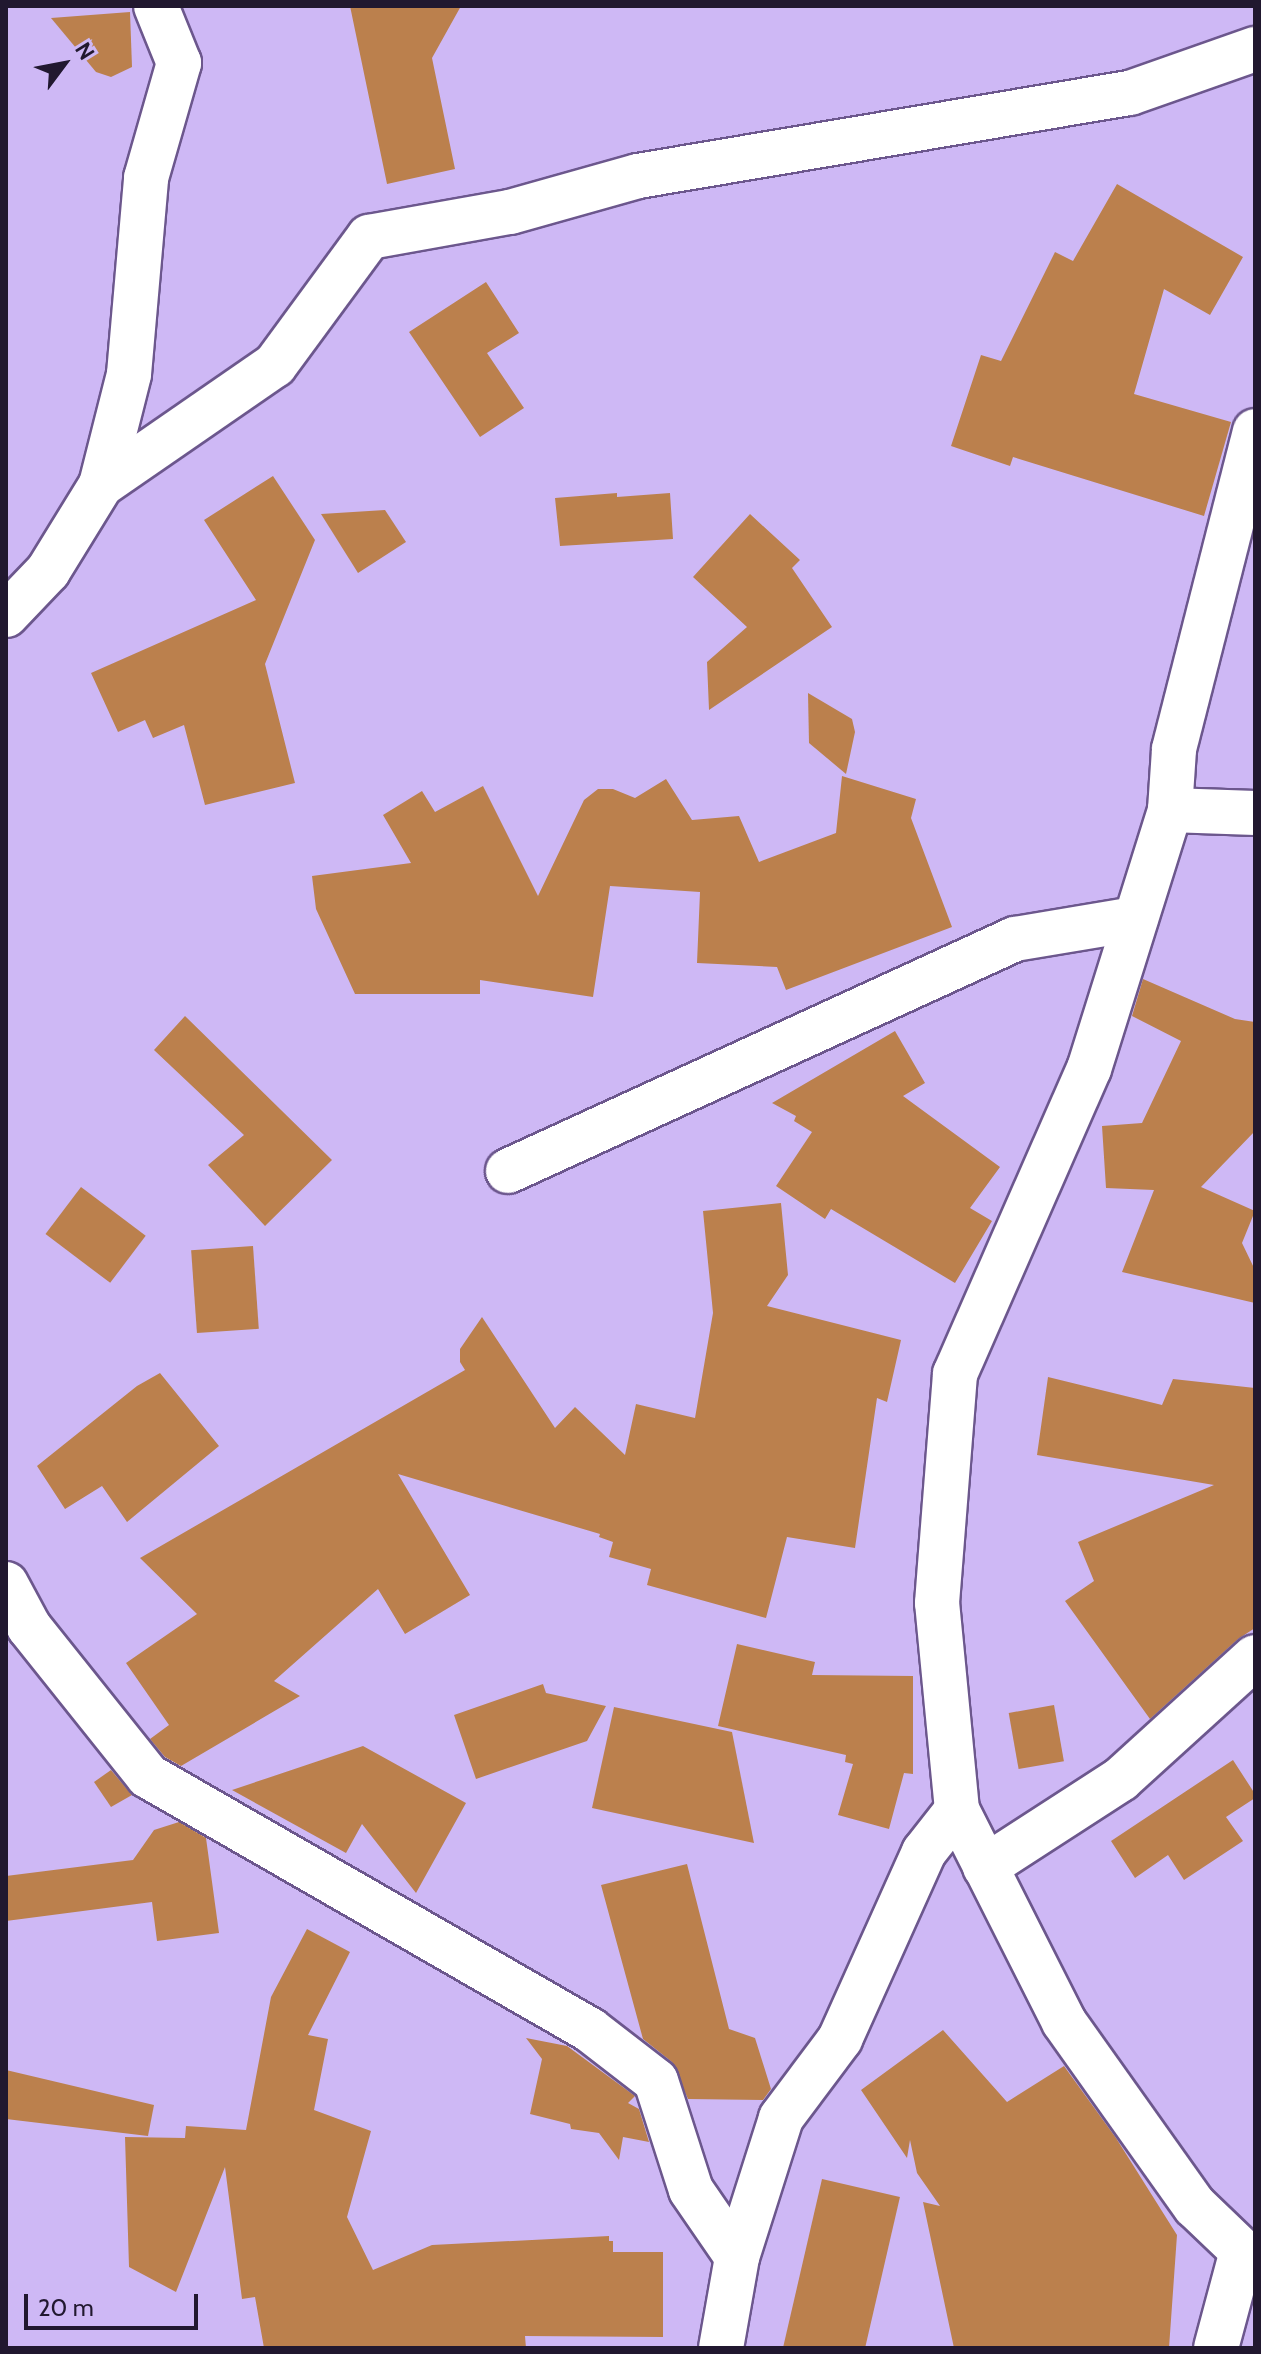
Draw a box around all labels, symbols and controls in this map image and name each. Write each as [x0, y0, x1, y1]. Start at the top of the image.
north arrow [24, 24, 104, 104]
text: N [69, 37, 100, 65]
scale bar [28, 2278, 202, 2328]
text: 20 m [38, 2293, 94, 2322]

